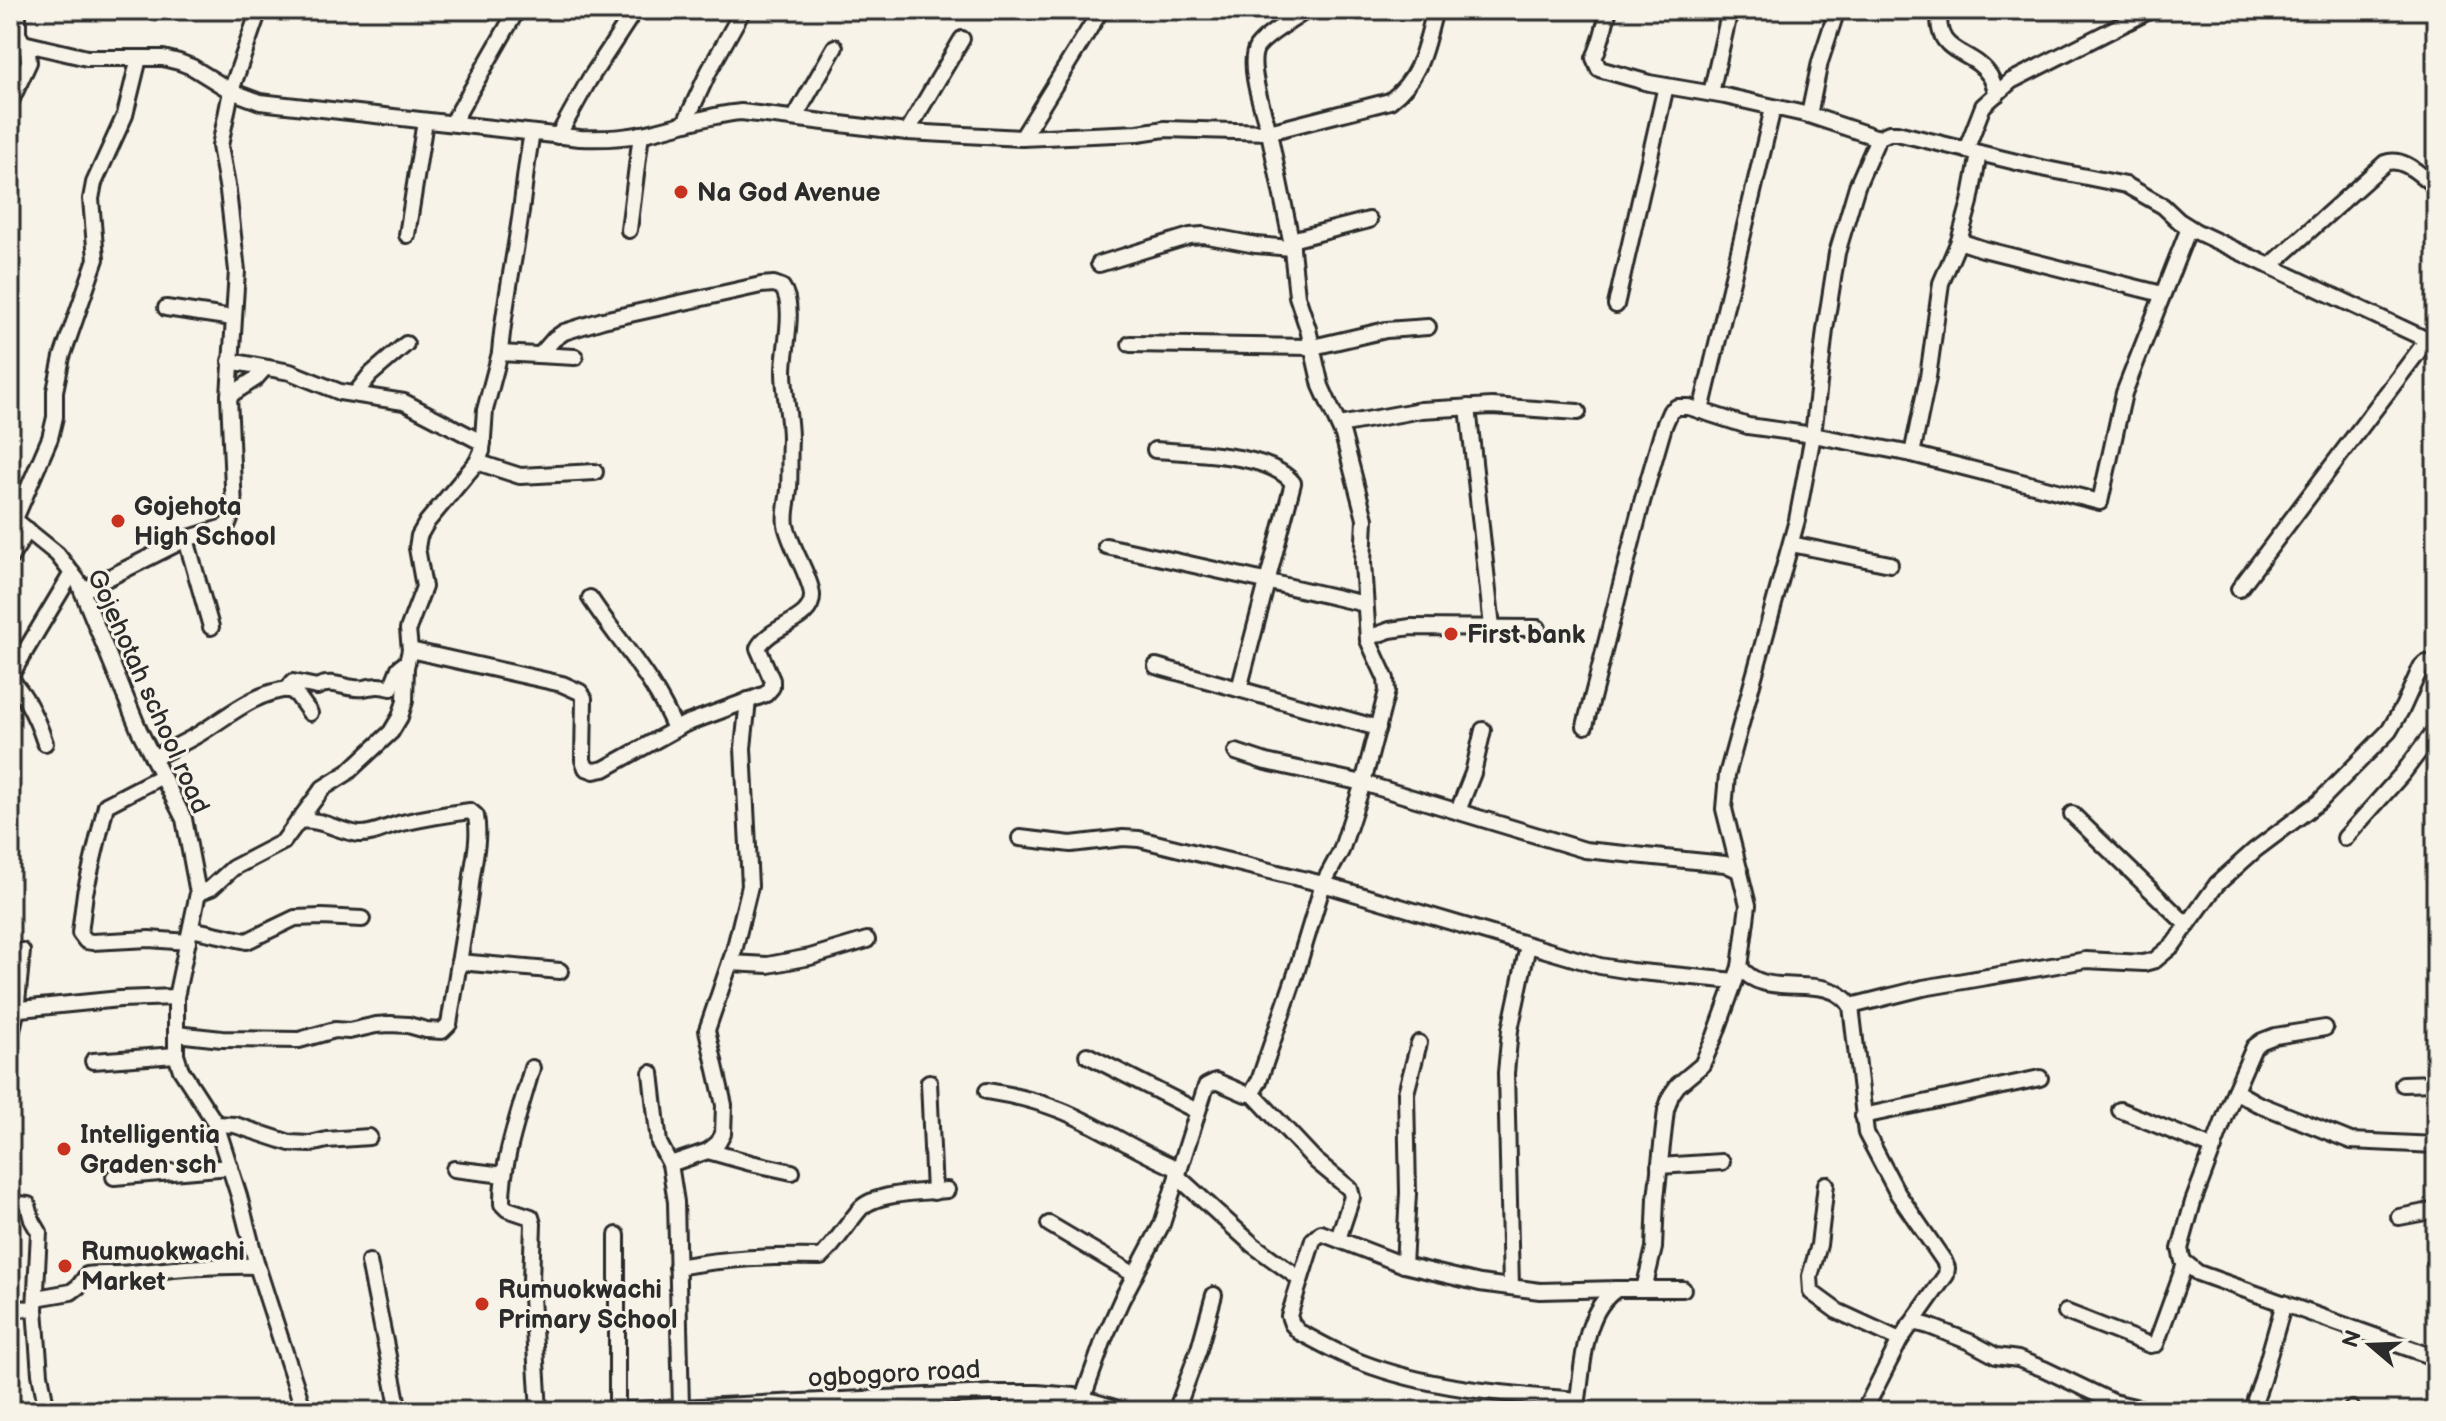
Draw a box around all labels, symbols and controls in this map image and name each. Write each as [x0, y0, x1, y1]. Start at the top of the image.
place label: Na God Avenue [697, 178, 881, 209]
marker: Na God Avenue [672, 183, 690, 201]
place label: Gojehota High School [134, 492, 276, 553]
marker: Gojehota High School [109, 512, 127, 530]
street label: Gojehotah school road [80, 565, 216, 819]
place label: First bank [1467, 620, 1586, 651]
marker: First bank [1442, 625, 1460, 643]
place label: Intelligentia Graden sch [80, 1120, 220, 1181]
marker: Intelligentia Graden sch [55, 1140, 73, 1158]
place label: Rumuokwachi Market [81, 1237, 245, 1298]
marker: Rumuokwachi Market [56, 1257, 74, 1275]
place label: Rumuokwachi Primary School [498, 1275, 678, 1336]
marker: Rumuokwachi Primary School [473, 1295, 491, 1313]
north arrow [2330, 1305, 2410, 1385]
text: N [2337, 1327, 2368, 1351]
street label: ogbogoro road [807, 1354, 981, 1395]

